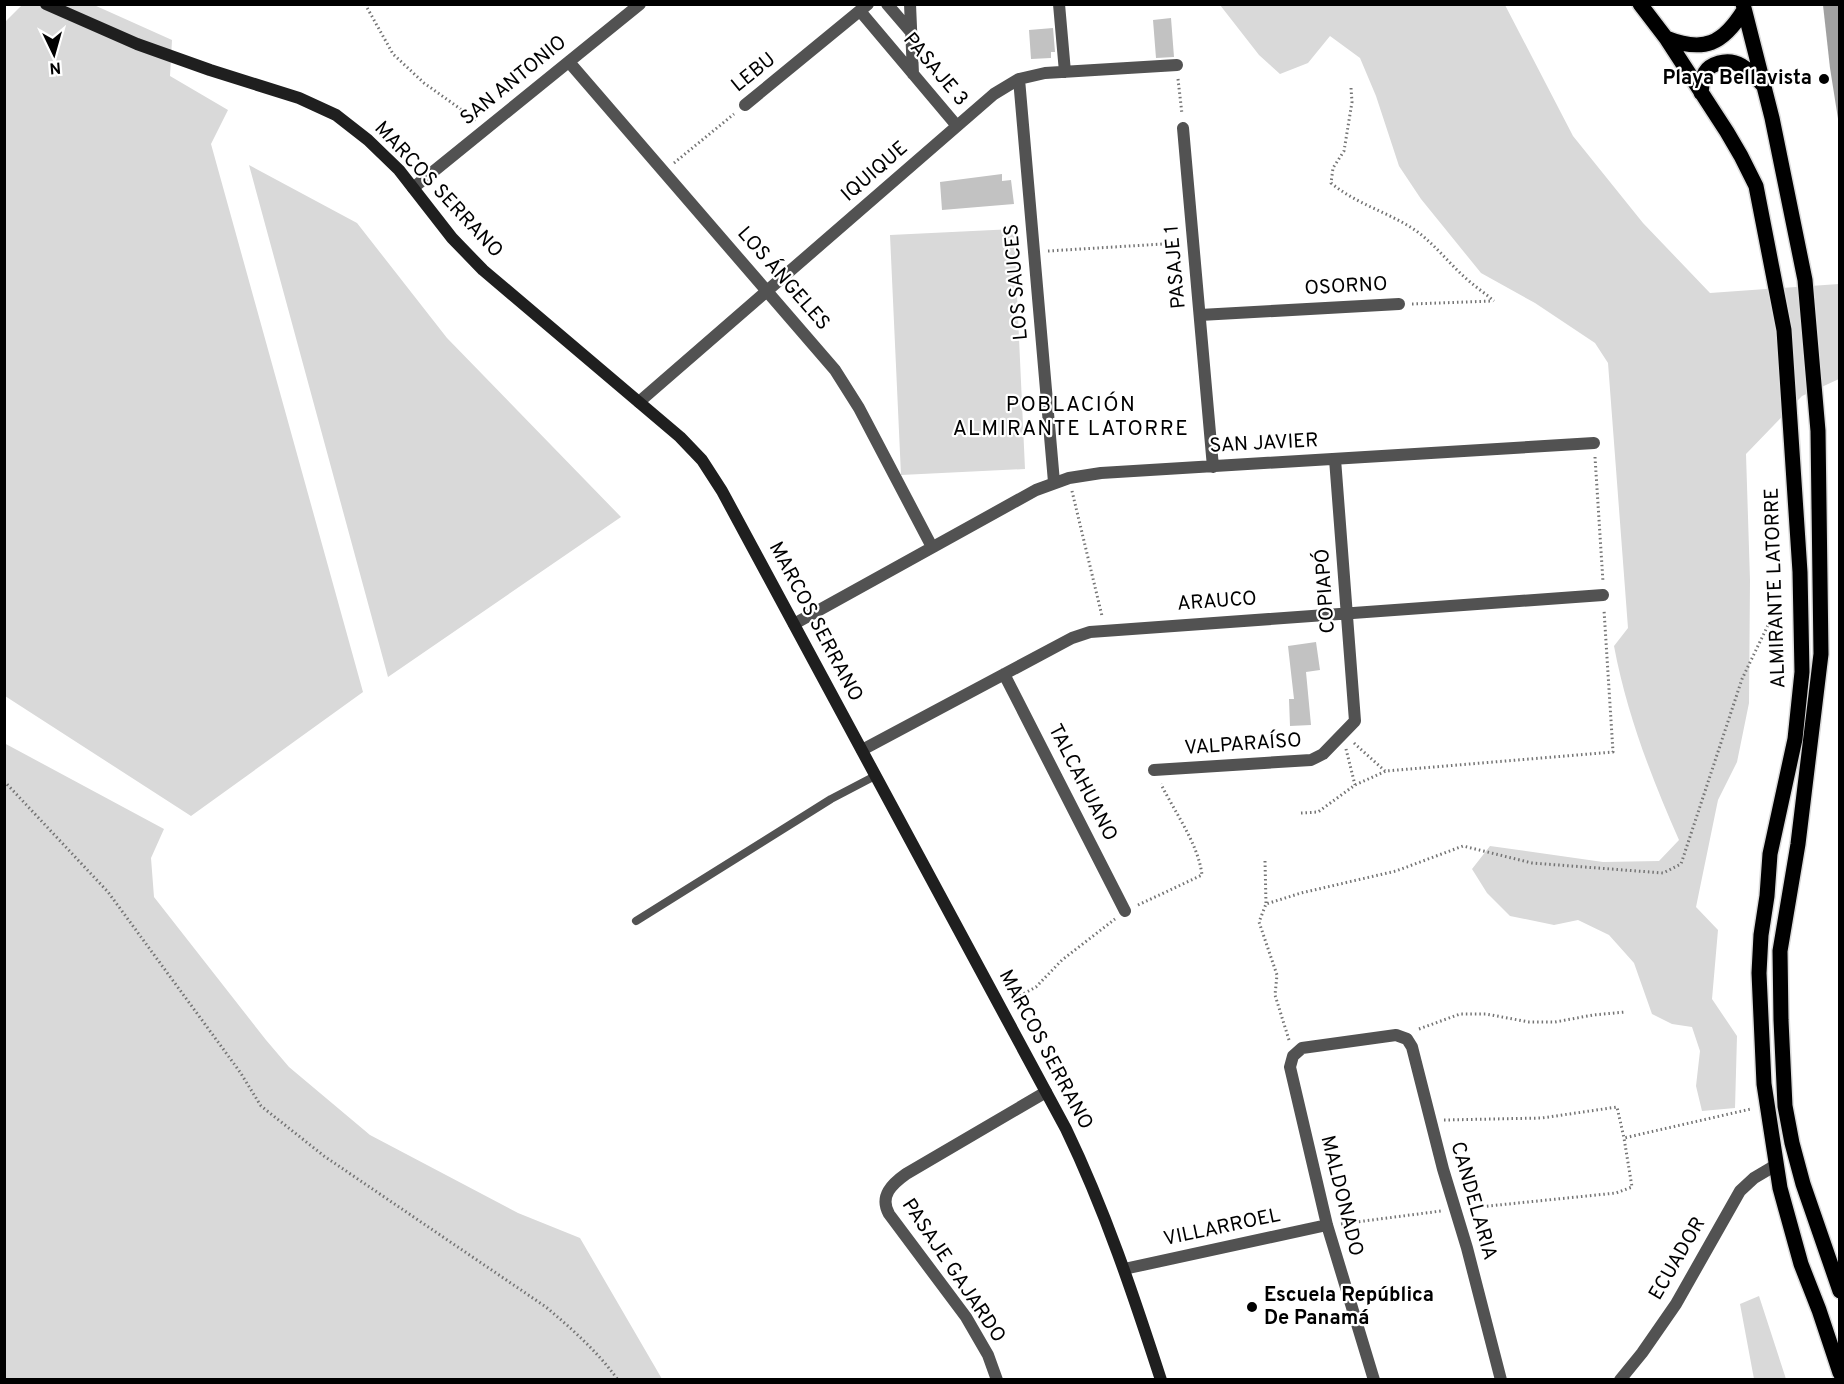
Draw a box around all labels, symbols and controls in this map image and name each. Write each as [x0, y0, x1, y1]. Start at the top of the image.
north arrow [24, 24, 84, 84]
street label: PASAJE 3 [897, 28, 973, 112]
street label: SAN ANTONIO [456, 30, 572, 132]
street label: LEBU [726, 47, 782, 99]
text: N [49, 56, 62, 77]
place label: Playa Bellavista [1662, 66, 1812, 92]
marker: Playa Bellavista [1817, 72, 1831, 86]
street label: MARCOS SERRANO [368, 116, 508, 264]
street label: IQUIQUE [836, 136, 914, 208]
street label: LOS ÁNGELES [731, 220, 837, 336]
street label: LOS SAUCES [999, 223, 1035, 341]
street label: PASAJE 1 [1159, 224, 1193, 310]
street label: OSORNO [1304, 272, 1388, 302]
district label: POBLACIÓN ALMIRANTE LATORRE [953, 391, 1189, 443]
street label: SAN JAVIER [1209, 428, 1319, 460]
street label: ALMIRANTE LATORRE [1760, 487, 1792, 689]
street label: MARCOS SERRANO [762, 537, 868, 707]
street label: COPIAPÓ [1308, 548, 1342, 635]
street label: ARAUCO [1176, 586, 1258, 618]
street label: TALCAHUANO [1041, 720, 1123, 846]
street label: VALPARAÍSO [1183, 726, 1303, 762]
street label: MARCOS SERRANO [992, 965, 1098, 1135]
street label: MALDONADO [1313, 1133, 1369, 1259]
street label: CANDELARIA [1444, 1139, 1502, 1263]
street label: PASAJE GAJARDO [895, 1194, 1011, 1348]
street label: VILLARROEL [1161, 1203, 1283, 1253]
street label: ECUADOR [1644, 1213, 1712, 1305]
place label: Escuela República De Panamá [1264, 1283, 1434, 1332]
marker: Escuela República De Panamá [1245, 1300, 1259, 1314]

